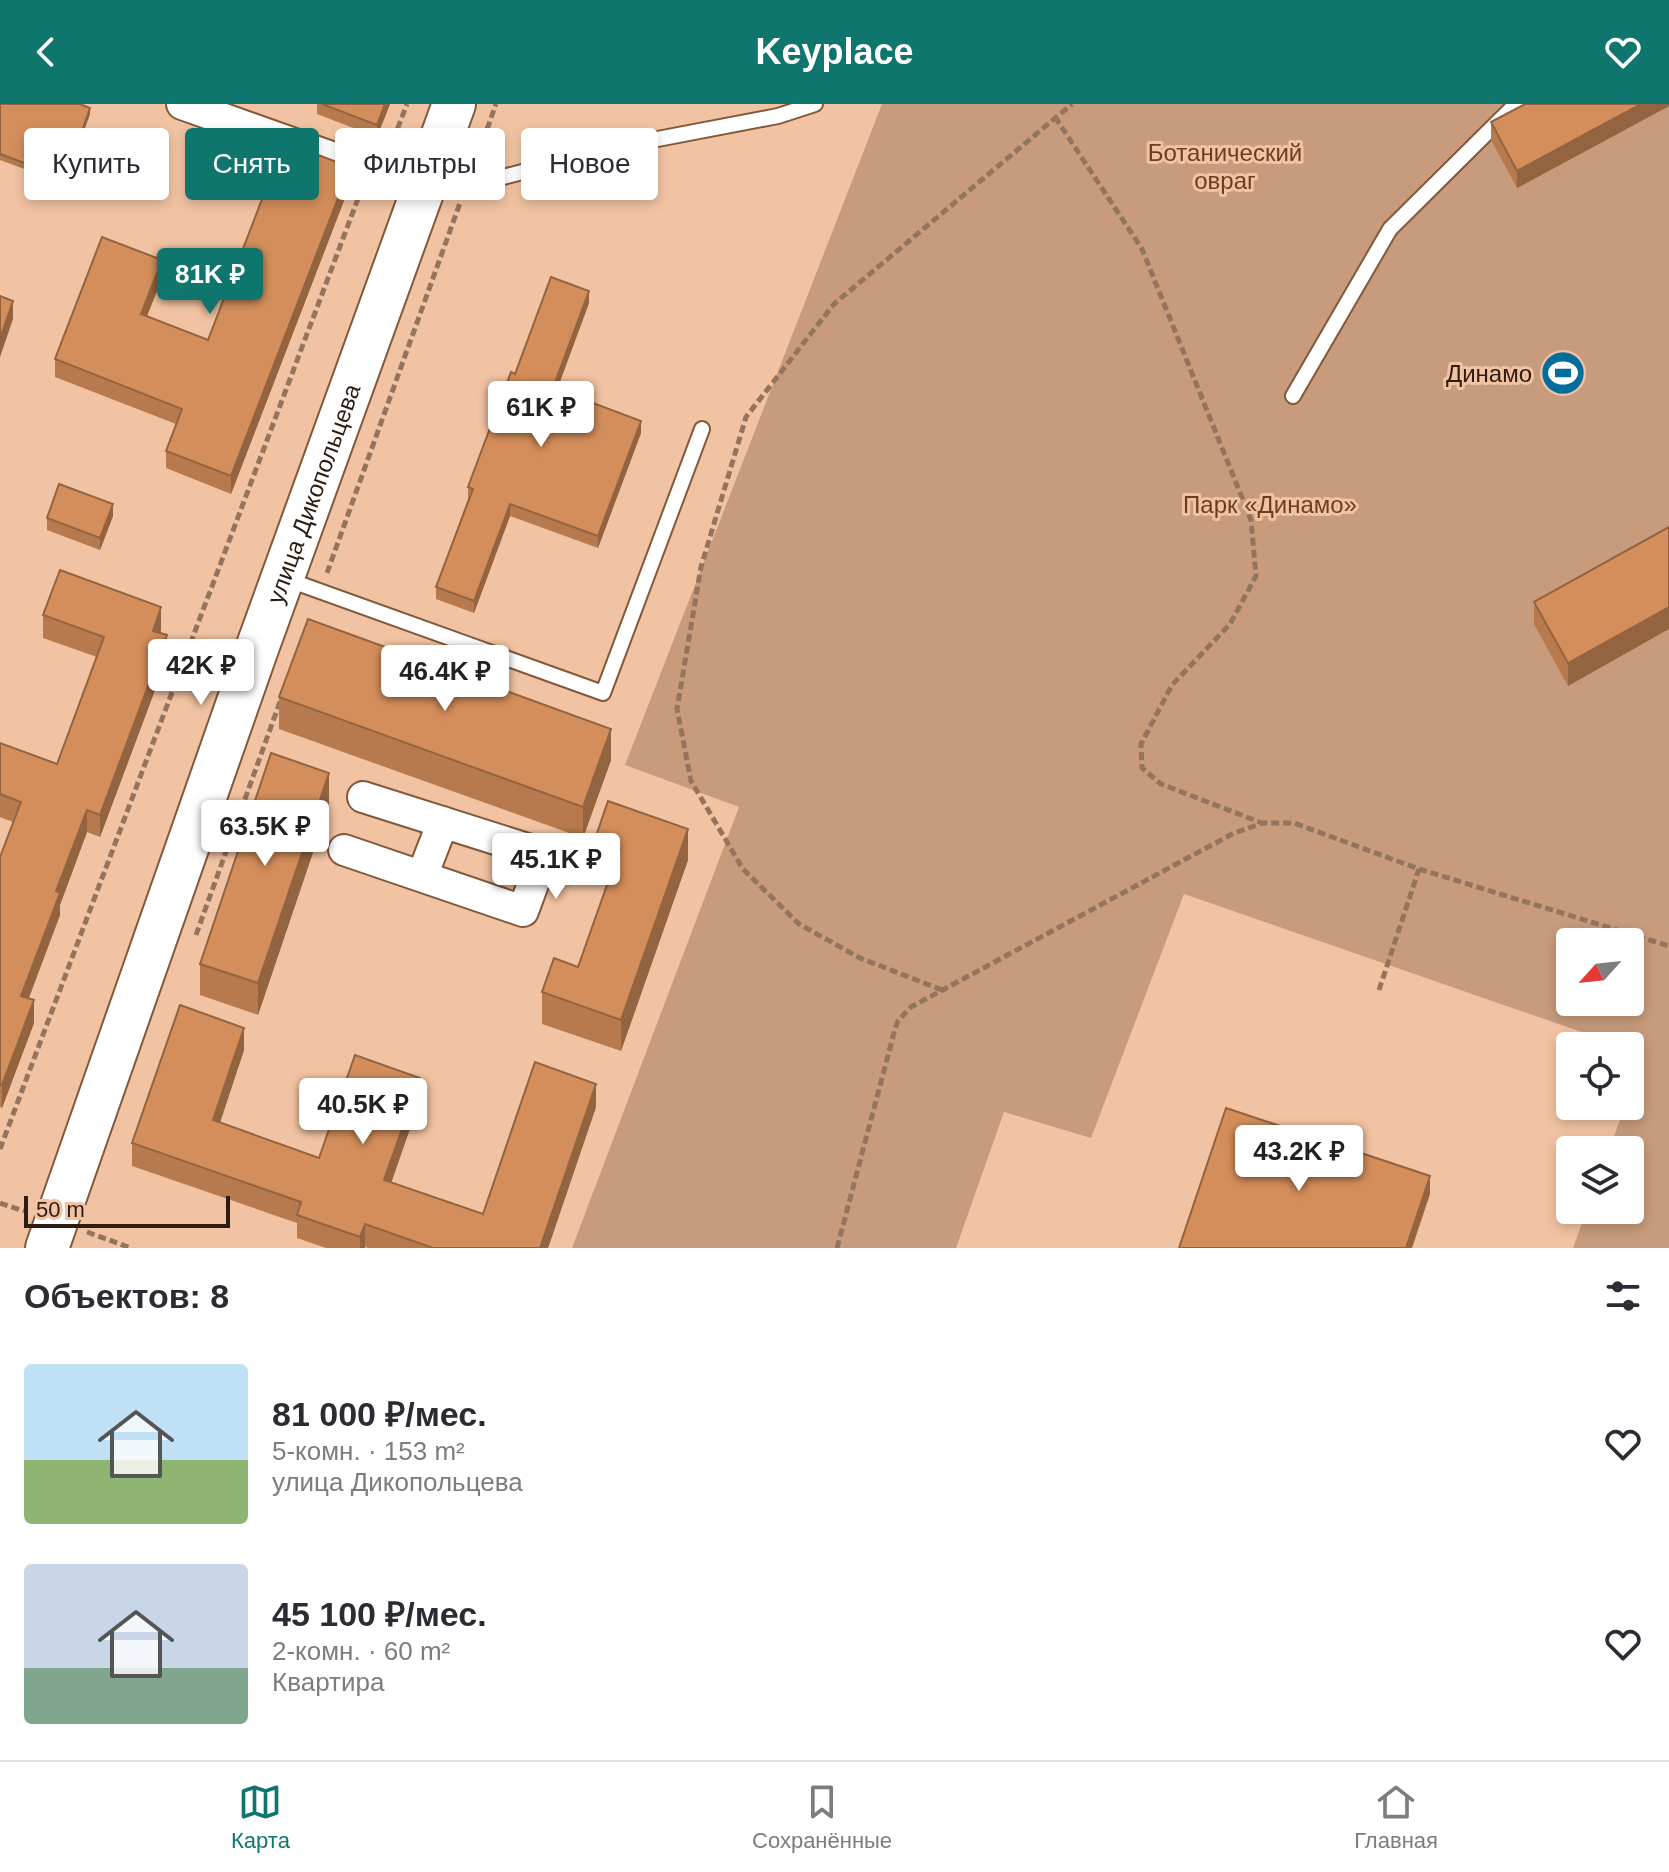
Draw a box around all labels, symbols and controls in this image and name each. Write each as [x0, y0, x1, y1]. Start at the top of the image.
icon: back [24, 30, 68, 74]
icon: heart [1601, 30, 1645, 74]
text: Keyplace [755, 31, 914, 72]
chip: Купить [24, 128, 169, 200]
chip: Снять [185, 128, 319, 200]
chip: Фильтры [335, 128, 505, 200]
chip: Новое [521, 128, 658, 200]
park label: Ботанический овраг [1148, 139, 1302, 194]
pin: 81K ₽ [154, 248, 266, 316]
text: 81K ₽ [175, 259, 245, 289]
sports icon: Динамо [1539, 349, 1587, 397]
place label: Динамо [1446, 360, 1532, 387]
street label: улица Дикопольцева [261, 379, 365, 607]
pin: 61K ₽ [485, 381, 597, 449]
text: 61K ₽ [506, 392, 576, 422]
park label: Парк «Динамо» [1183, 491, 1357, 518]
pin: 42K ₽ [145, 639, 257, 707]
pin: 46.4K ₽ [371, 645, 519, 713]
text: 42K ₽ [166, 650, 236, 680]
text: 46.4K ₽ [399, 656, 491, 686]
pin: 63.5K ₽ [191, 800, 339, 868]
text: 63.5K ₽ [219, 811, 311, 841]
pin: 45.1K ₽ [482, 833, 630, 901]
text: 45.1K ₽ [510, 844, 602, 874]
north arrow [1556, 928, 1644, 1016]
map controls [1556, 928, 1644, 1224]
button: locate [1556, 1032, 1644, 1120]
pin: 40.5K ₽ [289, 1078, 437, 1146]
text: 40.5K ₽ [317, 1089, 409, 1119]
pin: 43.2K ₽ [1225, 1125, 1373, 1193]
text: 43.2K ₽ [1253, 1136, 1345, 1166]
button: layers [1556, 1136, 1644, 1224]
scale bar [24, 1192, 230, 1228]
text: 50 m [36, 1197, 85, 1222]
icon: filters [1601, 1274, 1645, 1318]
text: Объектов: 8 [24, 1277, 229, 1315]
text: 81 000 ₽/мес. [272, 1395, 487, 1433]
icon: home [88, 1396, 184, 1492]
icon: heart [1601, 1422, 1645, 1466]
text: 5-комн. · 153 m² [272, 1436, 465, 1466]
text: улица Дикопольцева [272, 1467, 523, 1497]
text: 45 100 ₽/мес. [272, 1595, 487, 1633]
icon: home [88, 1596, 184, 1692]
icon: heart [1601, 1622, 1645, 1666]
text: 2-комн. · 60 m² [272, 1636, 450, 1666]
text: Квартира [272, 1667, 384, 1697]
tab: Карта [231, 1780, 290, 1854]
tab: Сохранённые [752, 1780, 892, 1854]
tab: Главная [1354, 1780, 1438, 1854]

